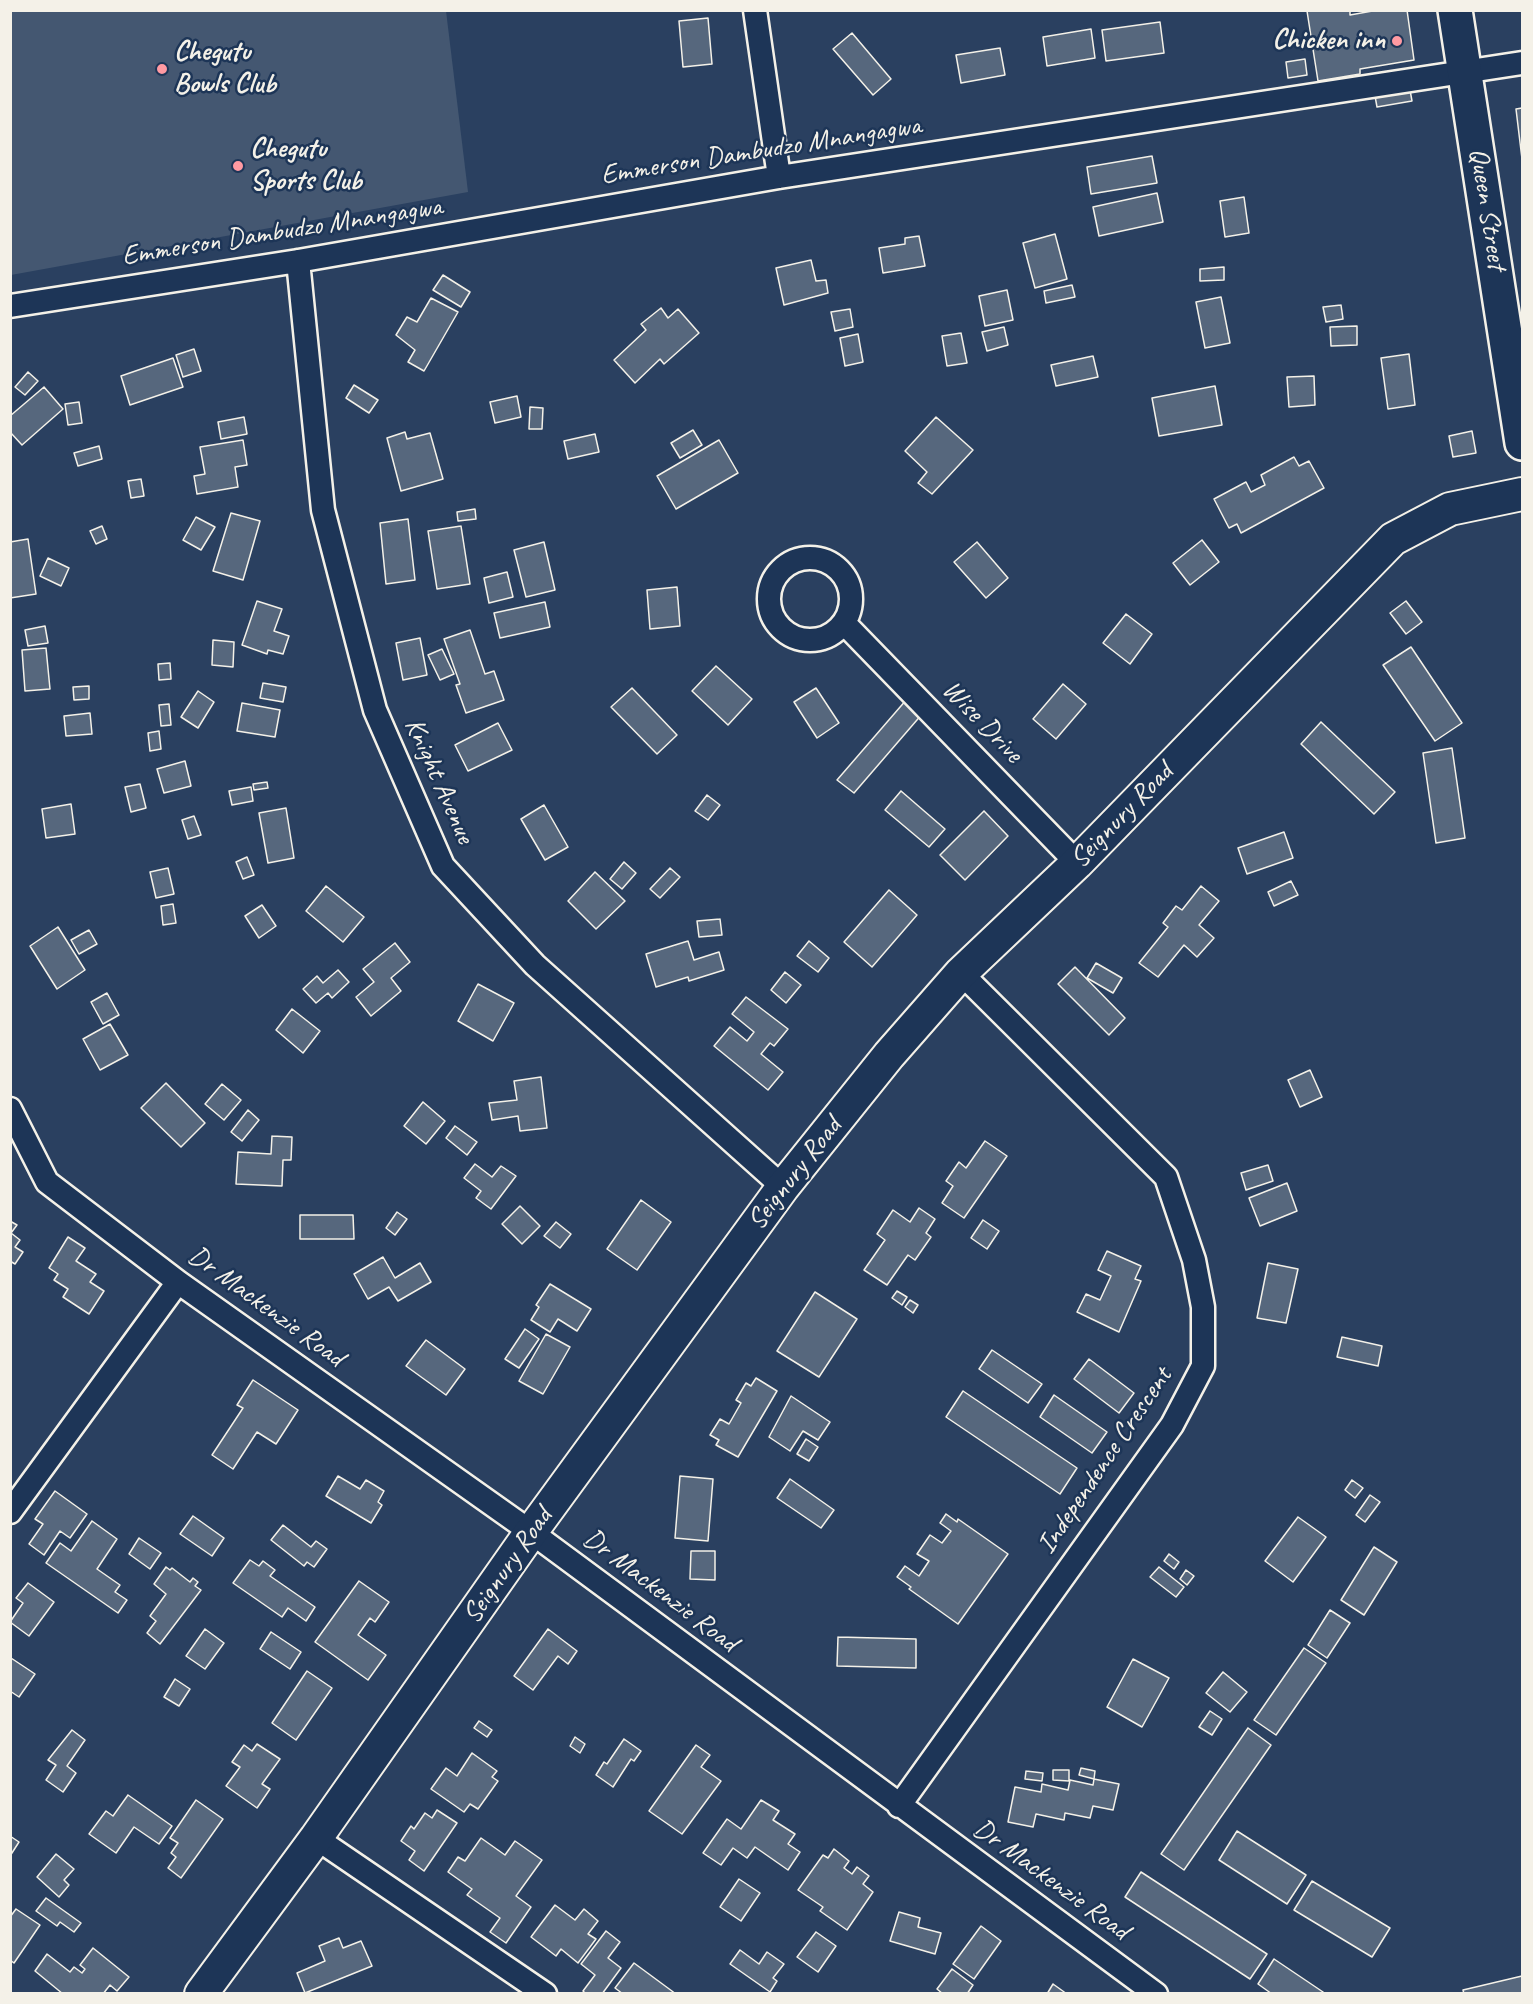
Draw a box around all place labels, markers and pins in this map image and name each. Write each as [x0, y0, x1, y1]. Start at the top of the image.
place label: Chicken inn [1272, 24, 1385, 58]
marker: Chicken inn [1390, 34, 1404, 48]
place label: Chegutu Bowls Club [174, 36, 276, 102]
marker: Chegutu Bowls Club [155, 62, 169, 76]
place label: Chegutu Sports Club [250, 133, 362, 199]
marker: Chegutu Sports Club [231, 159, 245, 173]

